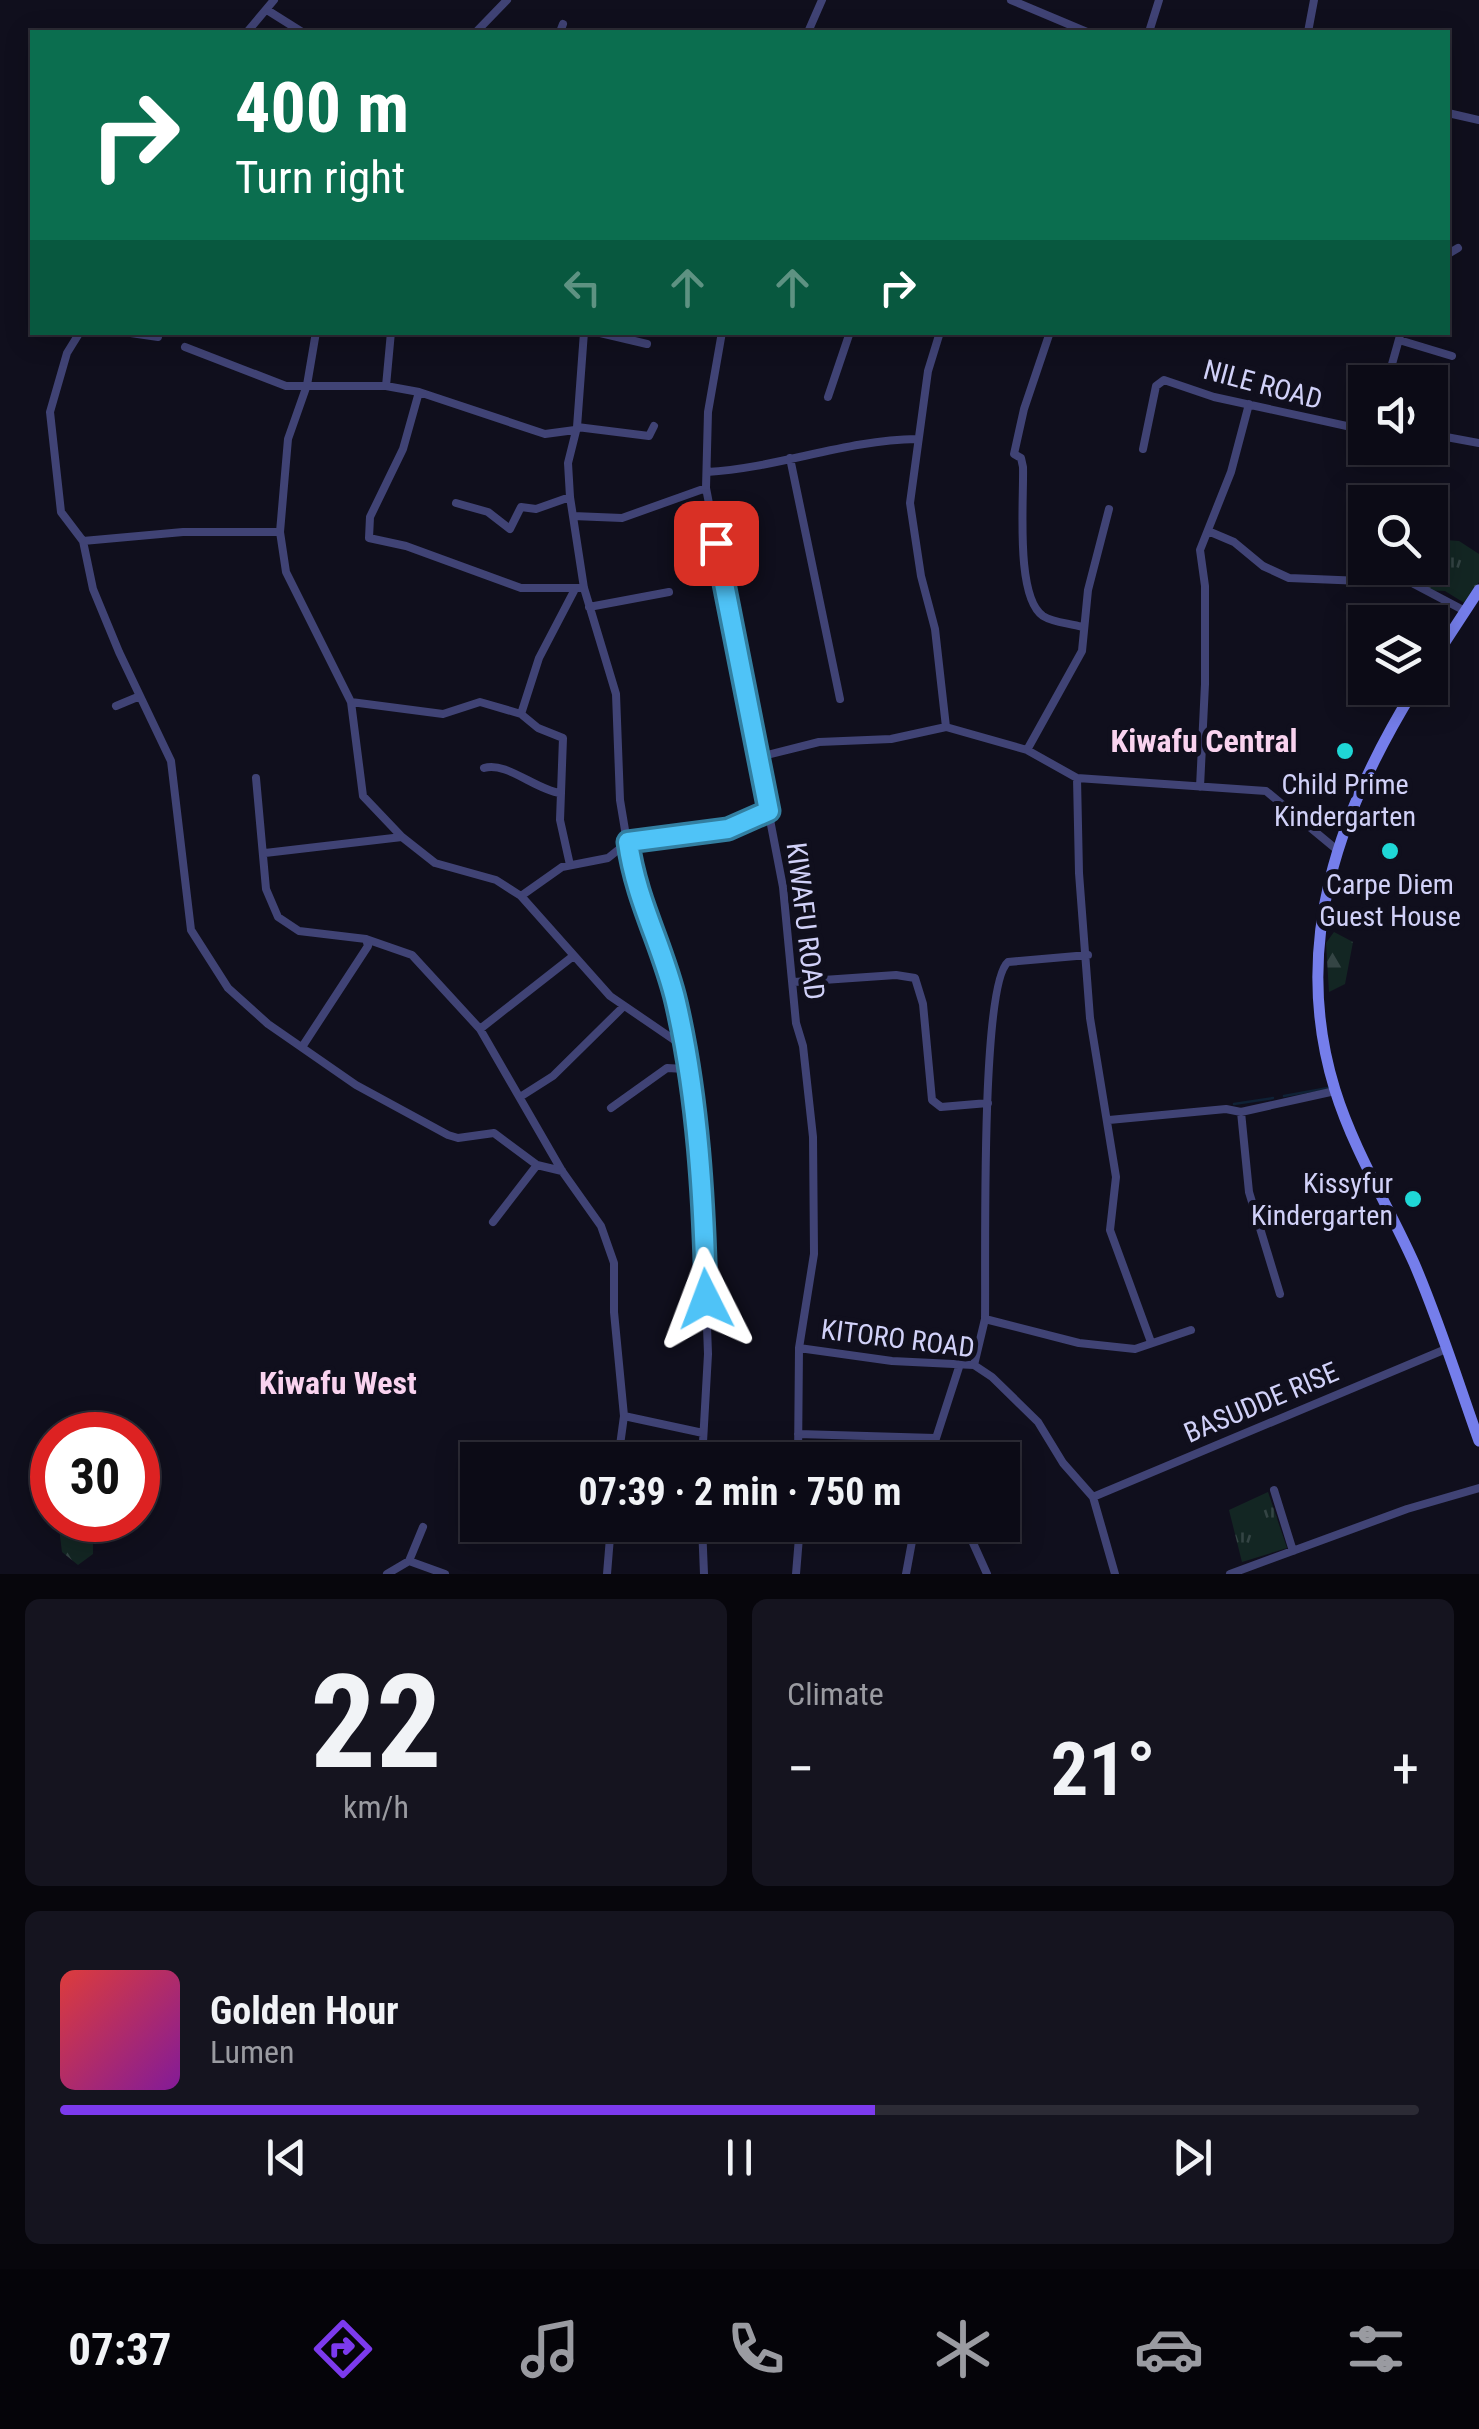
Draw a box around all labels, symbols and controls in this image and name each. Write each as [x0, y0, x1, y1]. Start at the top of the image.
text: 400 m [235, 67, 409, 149]
icon: right [70, 70, 200, 200]
text: Turn right [235, 151, 405, 204]
icon: left [555, 260, 610, 315]
icon: ahead [660, 260, 715, 315]
icon: ahead [765, 260, 820, 315]
icon: right [870, 260, 925, 315]
street label: NILE ROAD [1200, 353, 1326, 416]
map controls [1348, 365, 1448, 705]
button: sound [1348, 365, 1448, 465]
button: search [1348, 485, 1448, 585]
pin [674, 501, 759, 586]
icon: arrive [689, 516, 744, 571]
button: layers [1348, 605, 1448, 705]
district label: Kiwafu Central [1110, 722, 1298, 760]
marker: Child Prime Kindergarten [1334, 740, 1356, 762]
place label: Child Prime Kindergarten [1274, 768, 1416, 833]
street label: KIWAFU ROAD [779, 840, 832, 1002]
marker: Carpe Diem Guest House [1379, 840, 1401, 862]
place label: Carpe Diem Guest House [1319, 868, 1461, 933]
place label: Kissyfur Kindergarten [1251, 1167, 1393, 1232]
marker: Kissyfur Kindergarten [1402, 1188, 1424, 1210]
position arrow [654, 1247, 758, 1351]
street label: KITORO ROAD [819, 1313, 977, 1364]
street label: BASUDDE RISE [1179, 1355, 1343, 1450]
district label: Kiwafu West [259, 1364, 417, 1402]
speed limit sign: 30 [30, 1412, 160, 1542]
text: 07:39 · 2 min · 750 m [579, 1470, 901, 1514]
text: 22 [310, 1646, 442, 1799]
text: Climate [787, 1675, 884, 1713]
text: 21° [1051, 1725, 1156, 1813]
text: − [787, 1737, 815, 1801]
text: + [1392, 1737, 1419, 1801]
text: km/h [343, 1788, 409, 1826]
text: Golden Hour [210, 1989, 399, 2033]
text: Lumen [210, 2033, 295, 2071]
icon: previous [259, 2130, 314, 2185]
icon: pause [712, 2130, 767, 2185]
icon: next [1165, 2130, 1220, 2185]
icon: directions [308, 2314, 378, 2384]
icon: music [515, 2314, 585, 2384]
icon: phone [721, 2314, 791, 2384]
icon: climate [928, 2314, 998, 2384]
icon: car [1134, 2314, 1204, 2384]
icon: filters [1341, 2314, 1411, 2384]
text: 07:37 [68, 2323, 172, 2376]

